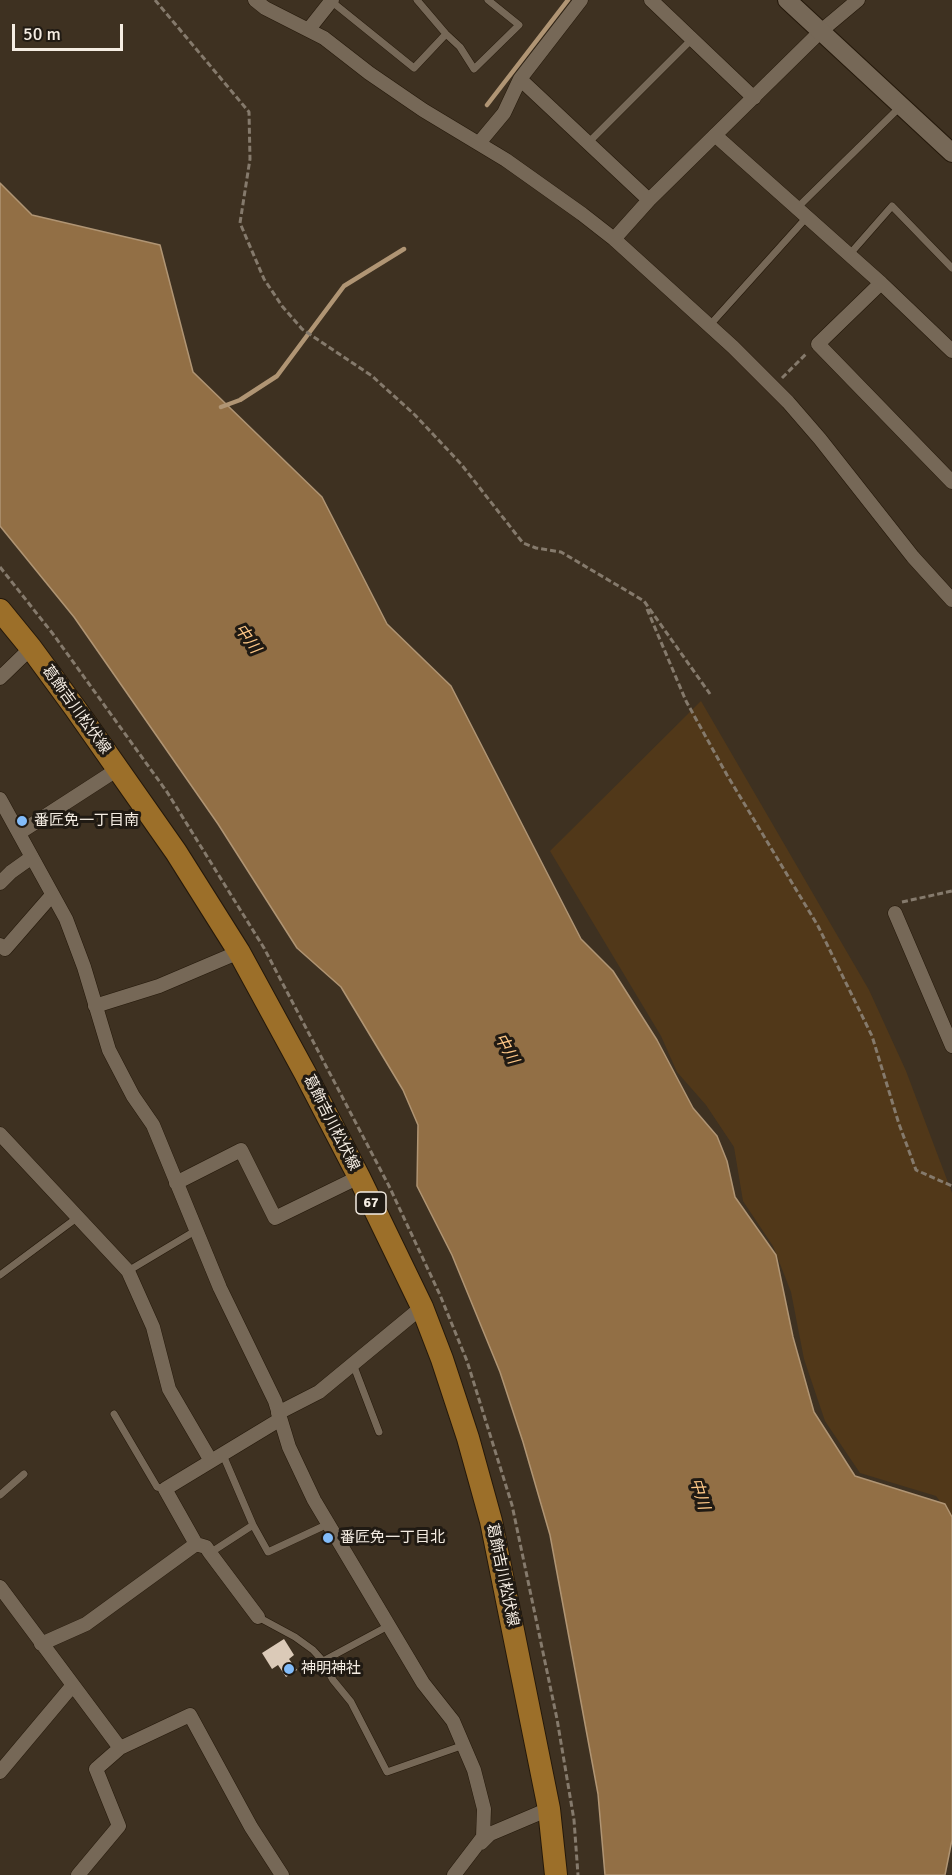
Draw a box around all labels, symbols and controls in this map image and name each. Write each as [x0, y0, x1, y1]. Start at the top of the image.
scale bar [15, 12, 126, 50]
text: 50 m [23, 23, 61, 45]
water label: 中川 [230, 620, 264, 658]
street label: 葛飾吉川松伏線 [38, 662, 114, 758]
place label: 番匠免一丁目南 [34, 812, 139, 830]
marker: 番匠免一丁目南 [15, 814, 29, 828]
water label: 中川 [490, 1030, 522, 1068]
street label: 葛飾吉川松伏線 [299, 1072, 363, 1174]
road number: 67 [356, 1192, 386, 1214]
water label: 中川 [685, 1476, 713, 1512]
street label: 葛飾吉川松伏線 [482, 1522, 522, 1628]
place label: 番匠免一丁目北 [340, 1529, 445, 1547]
marker: 番匠免一丁目北 [321, 1531, 335, 1545]
place label: 神明神社 [301, 1660, 361, 1678]
marker: 神明神社 [282, 1662, 296, 1676]

